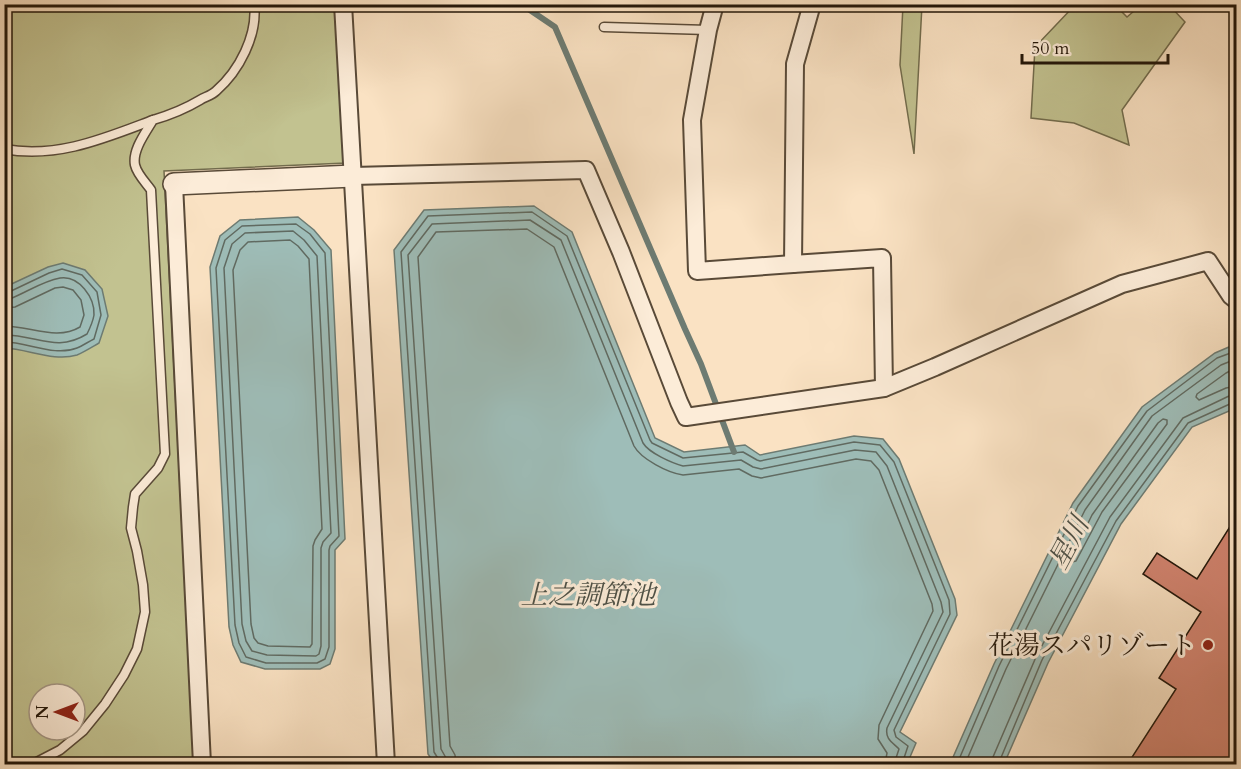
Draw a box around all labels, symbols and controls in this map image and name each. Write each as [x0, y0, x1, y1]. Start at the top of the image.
scale bar [1022, 27, 1168, 65]
text: 50 m [1031, 36, 1070, 61]
water label: 星川 [1040, 508, 1099, 576]
water label: 上之調節池 [521, 577, 658, 614]
place label: 花湯スパリゾート [988, 628, 1196, 663]
marker: 花湯スパリゾート [1201, 638, 1215, 652]
north arrow [27, 682, 87, 742]
text: N [32, 705, 54, 719]

